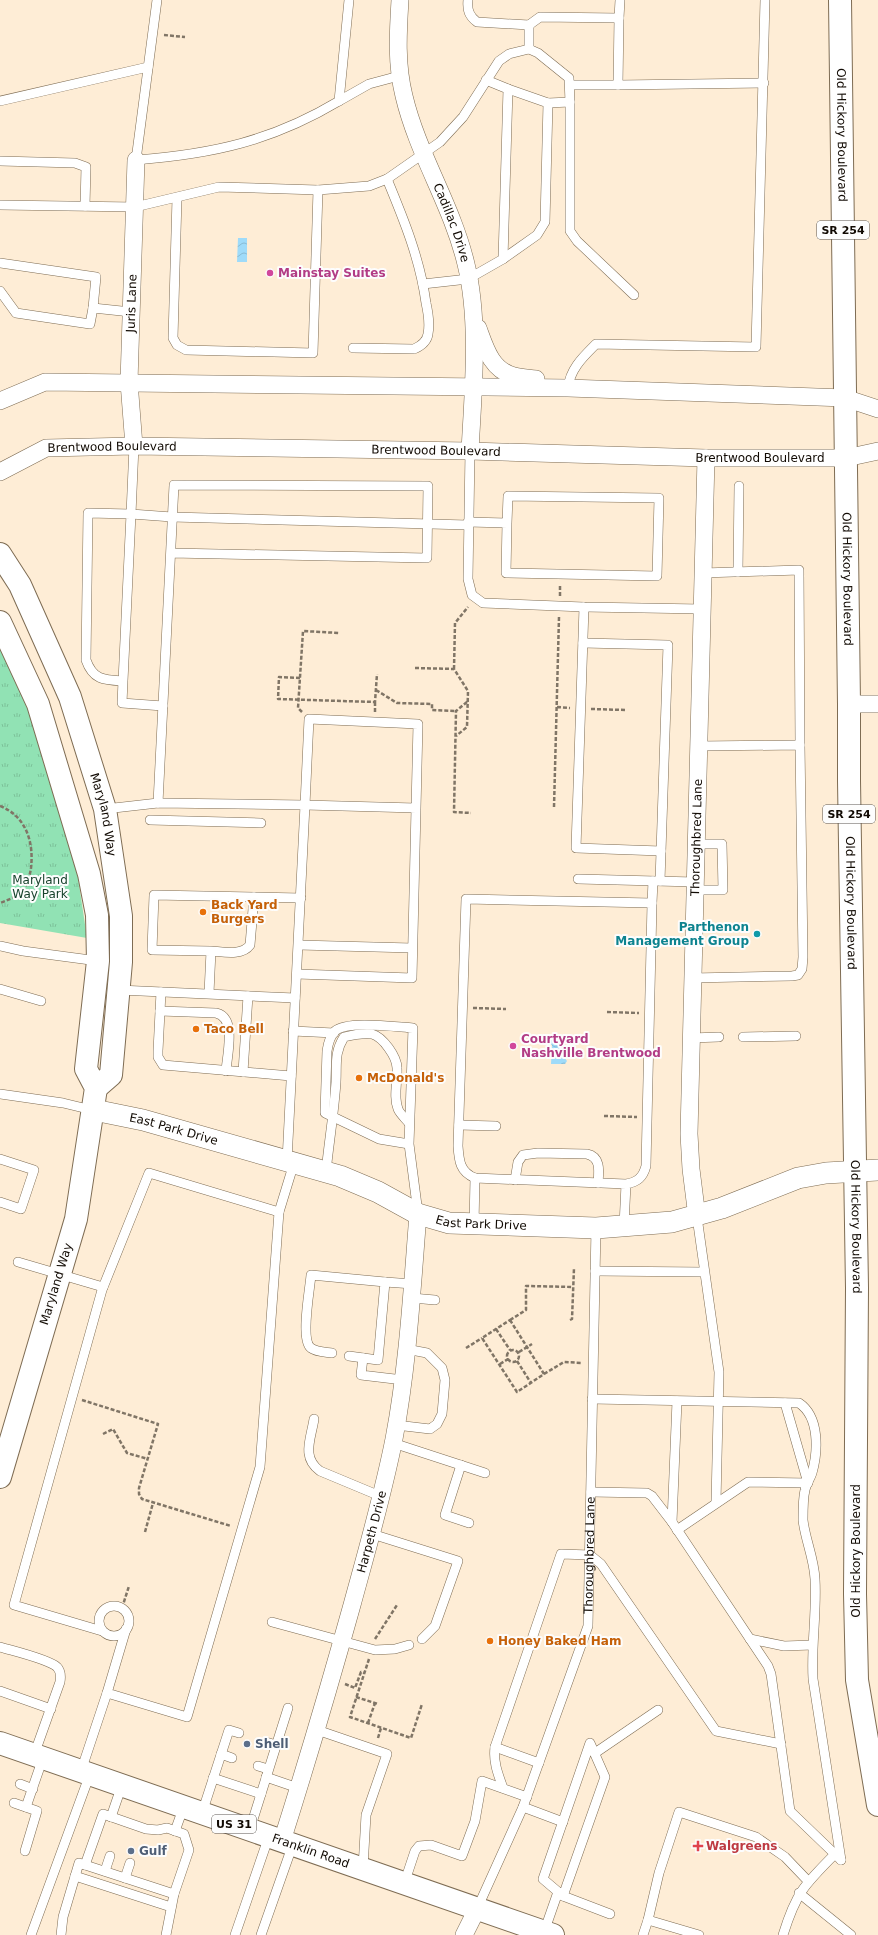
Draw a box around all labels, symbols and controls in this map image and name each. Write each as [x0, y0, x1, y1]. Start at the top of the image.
street label: Old Hickory Boulevard [834, 68, 850, 202]
street label: Cadillac Drive [430, 181, 472, 264]
road number: SR 254 [817, 221, 869, 239]
place label: Mainstay Suites [278, 266, 386, 280]
marker: Mainstay Suites [265, 268, 275, 278]
street label: Juris Lane [124, 274, 139, 334]
street label: Brentwood Boulevard [47, 439, 177, 455]
street label: Brentwood Boulevard [371, 443, 501, 459]
street label: Brentwood Boulevard [695, 451, 825, 465]
street label: Old Hickory Boulevard [840, 512, 855, 646]
street label: Maryland Way [87, 771, 119, 857]
street label: Thoroughbred Lane [688, 779, 705, 897]
road number: SR 254 [823, 805, 875, 823]
street label: Old Hickory Boulevard [843, 836, 859, 970]
park label: Maryland Way Park [12, 873, 68, 901]
place label: Back Yard Burgers [211, 898, 278, 926]
marker: Back Yard Burgers [198, 907, 208, 917]
place label: Parthenon Management Group [615, 920, 749, 948]
marker: Parthenon Management Group [752, 929, 762, 939]
place label: Taco Bell [204, 1022, 264, 1036]
marker: Taco Bell [191, 1024, 201, 1034]
place label: Courtyard Nashville Brentwood [521, 1032, 661, 1060]
marker: Courtyard Nashville Brentwood [508, 1041, 518, 1051]
place label: McDonald's [367, 1071, 444, 1085]
marker: McDonald's [354, 1073, 364, 1083]
street label: East Park Drive [128, 1110, 220, 1148]
street label: Old Hickory Boulevard [848, 1160, 864, 1294]
street label: East Park Drive [434, 1212, 527, 1233]
street label: Maryland Way [37, 1241, 75, 1327]
street label: Old Hickory Boulevard [849, 1484, 863, 1618]
street label: Harpeth Drive [354, 1489, 389, 1575]
street label: Thoroughbred Lane [581, 1496, 598, 1615]
place label: Honey Baked Ham [498, 1634, 621, 1648]
marker: Honey Baked Ham [485, 1636, 495, 1646]
place label: Shell [255, 1737, 289, 1751]
marker: Shell [242, 1739, 252, 1749]
road number: US 31 [212, 1815, 256, 1833]
street label: Franklin Road [270, 1831, 351, 1871]
place label: Walgreens [706, 1839, 778, 1853]
marker: Walgreens [693, 1841, 703, 1851]
place label: Gulf [139, 1844, 168, 1858]
marker: Gulf [126, 1846, 136, 1856]

